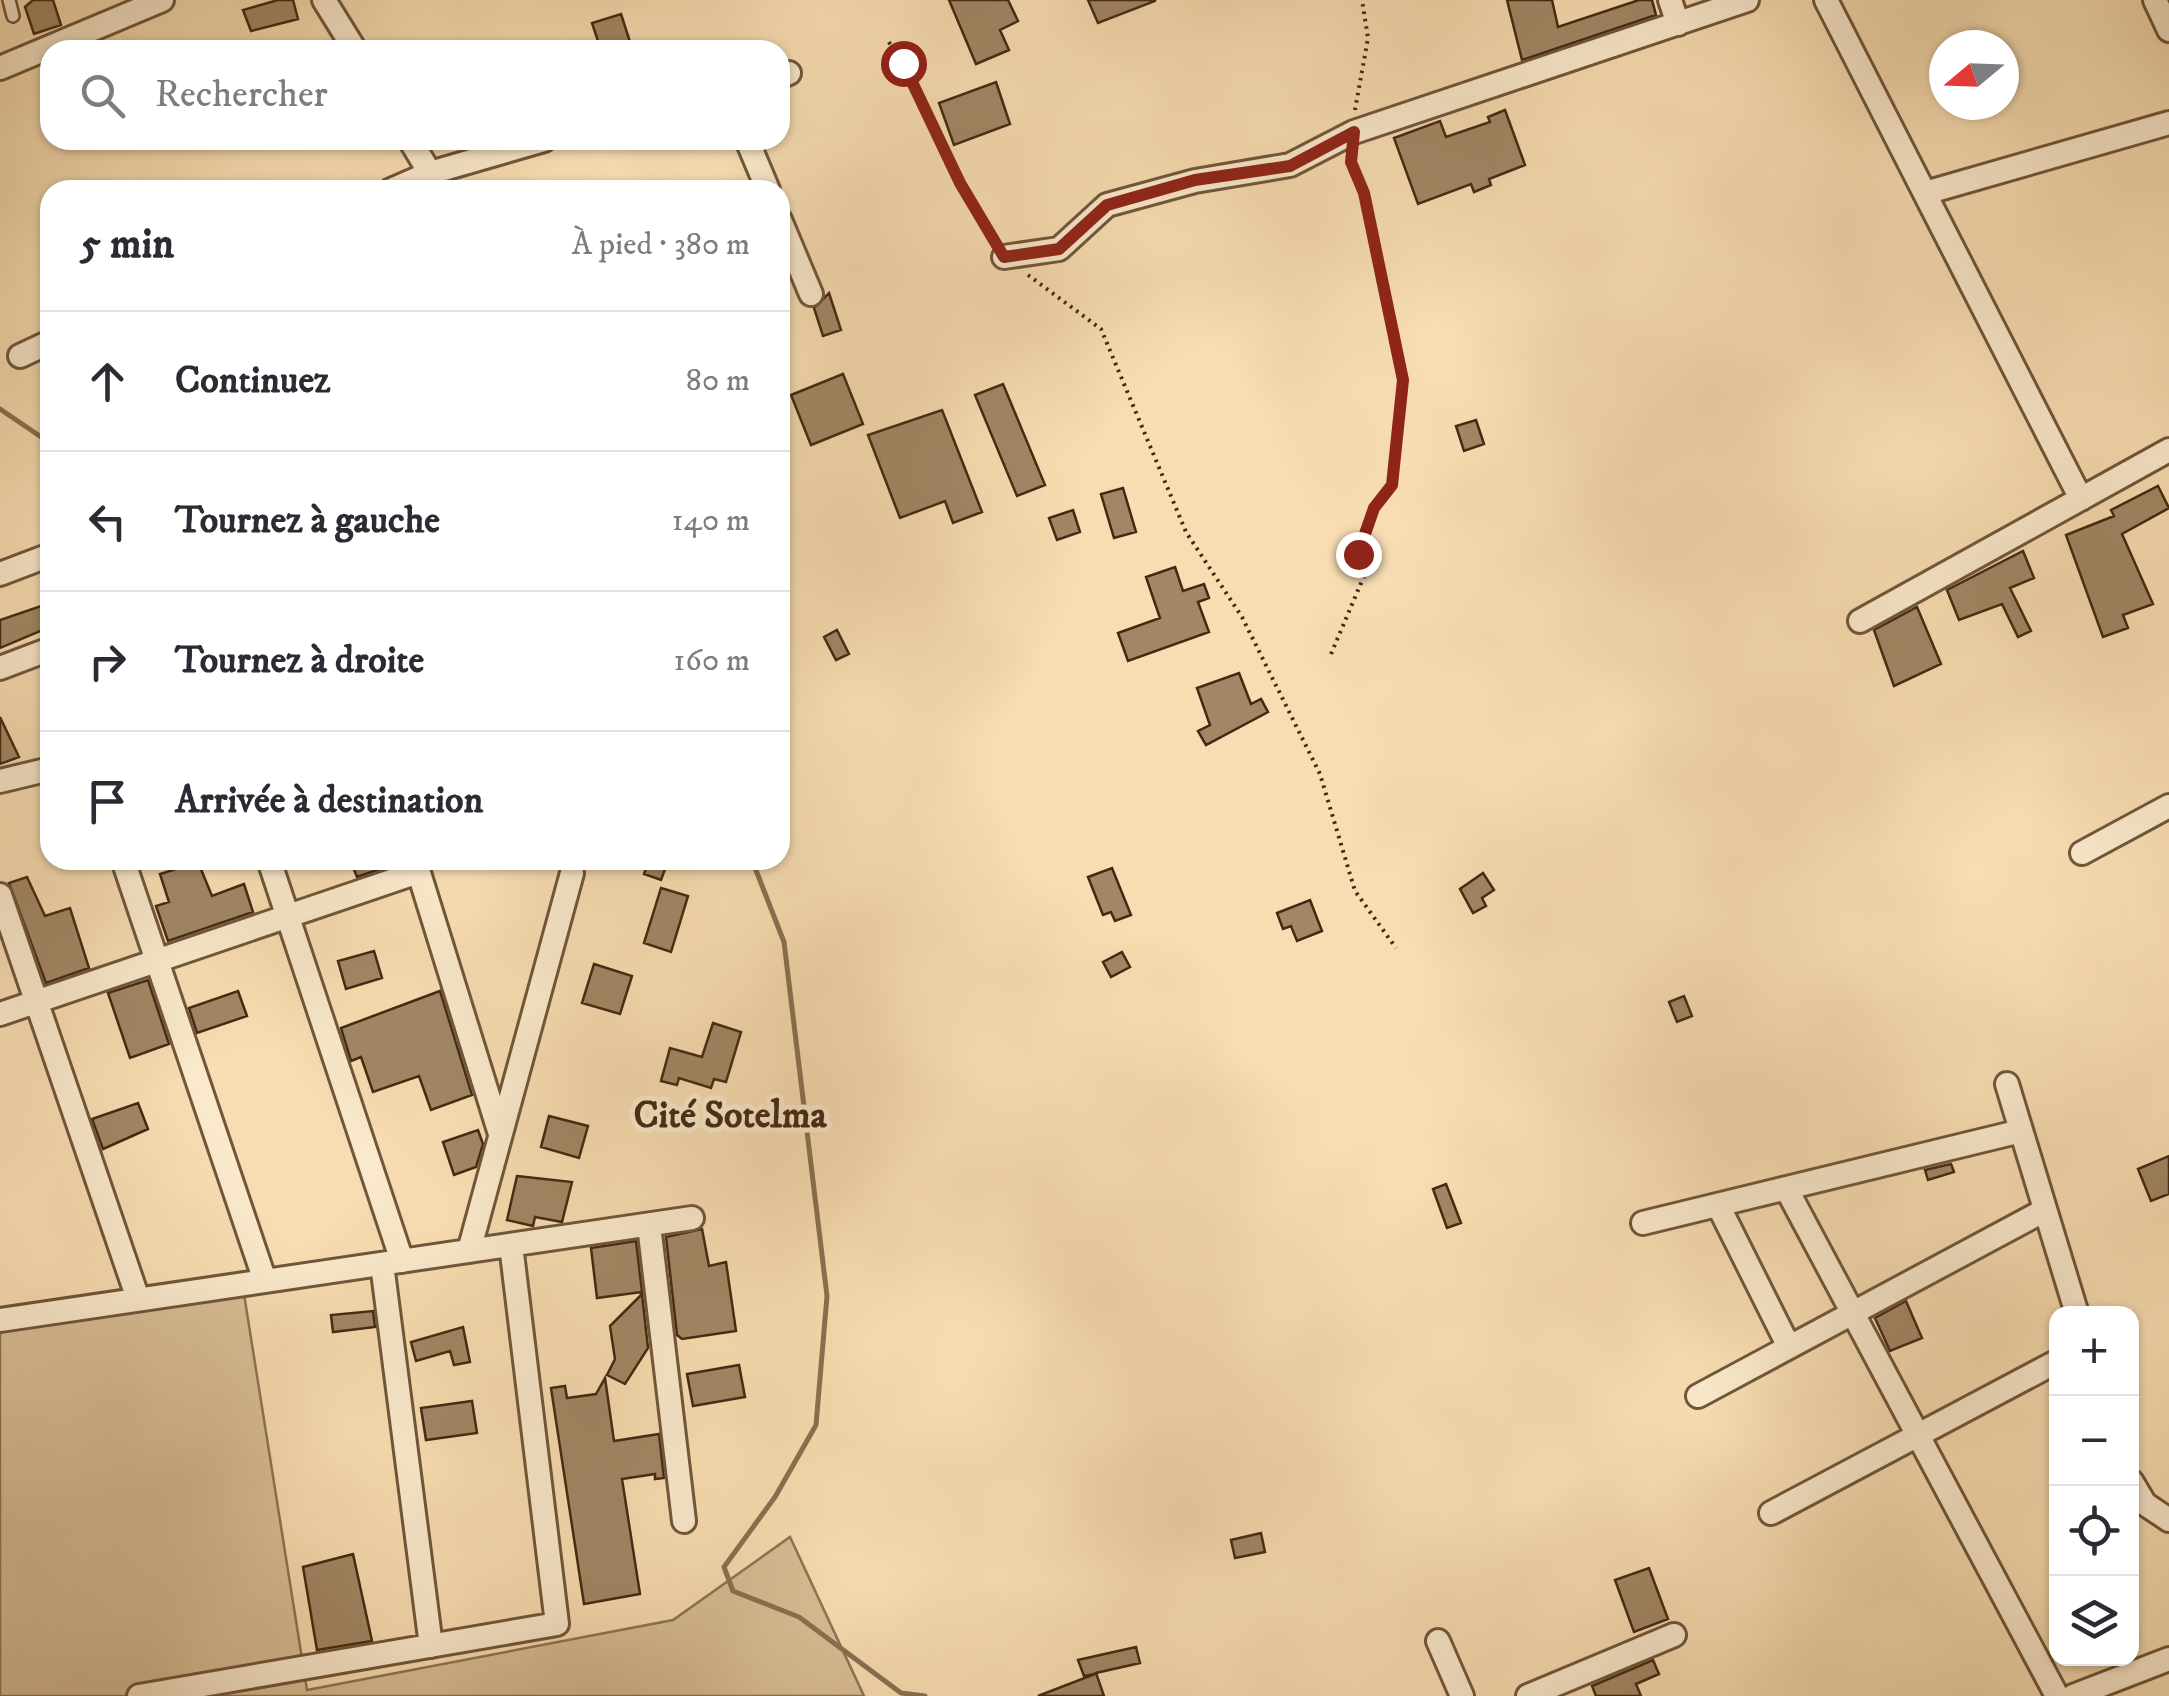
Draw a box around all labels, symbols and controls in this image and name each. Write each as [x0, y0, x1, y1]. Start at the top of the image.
north arrow [1929, 30, 2019, 120]
search box [40, 40, 790, 150]
route start [881, 41, 927, 87]
icon: search [75, 68, 130, 123]
text: Rechercher [155, 71, 328, 119]
text: 5 min [80, 219, 174, 271]
text: À pied · 380 m [572, 225, 750, 265]
icon: ahead [80, 354, 135, 409]
text: Continuez [175, 357, 331, 405]
text: 80 m [686, 361, 750, 401]
icon: left [80, 494, 135, 549]
text: Tournez à gauche [175, 497, 440, 545]
text: 140 m [672, 501, 750, 541]
route end [1336, 532, 1382, 578]
icon: right [80, 634, 135, 689]
text: Tournez à droite [175, 637, 424, 685]
text: 160 m [674, 641, 750, 681]
icon: arrive [80, 774, 135, 829]
text: Arrivée à destination [175, 777, 483, 825]
district label: Cité Sotelma [633, 1092, 827, 1140]
map controls [2049, 1306, 2139, 1666]
button: + [2049, 1306, 2139, 1396]
button: − [2049, 1396, 2139, 1486]
button: locate [2049, 1486, 2139, 1576]
button: layers [2049, 1576, 2139, 1666]

